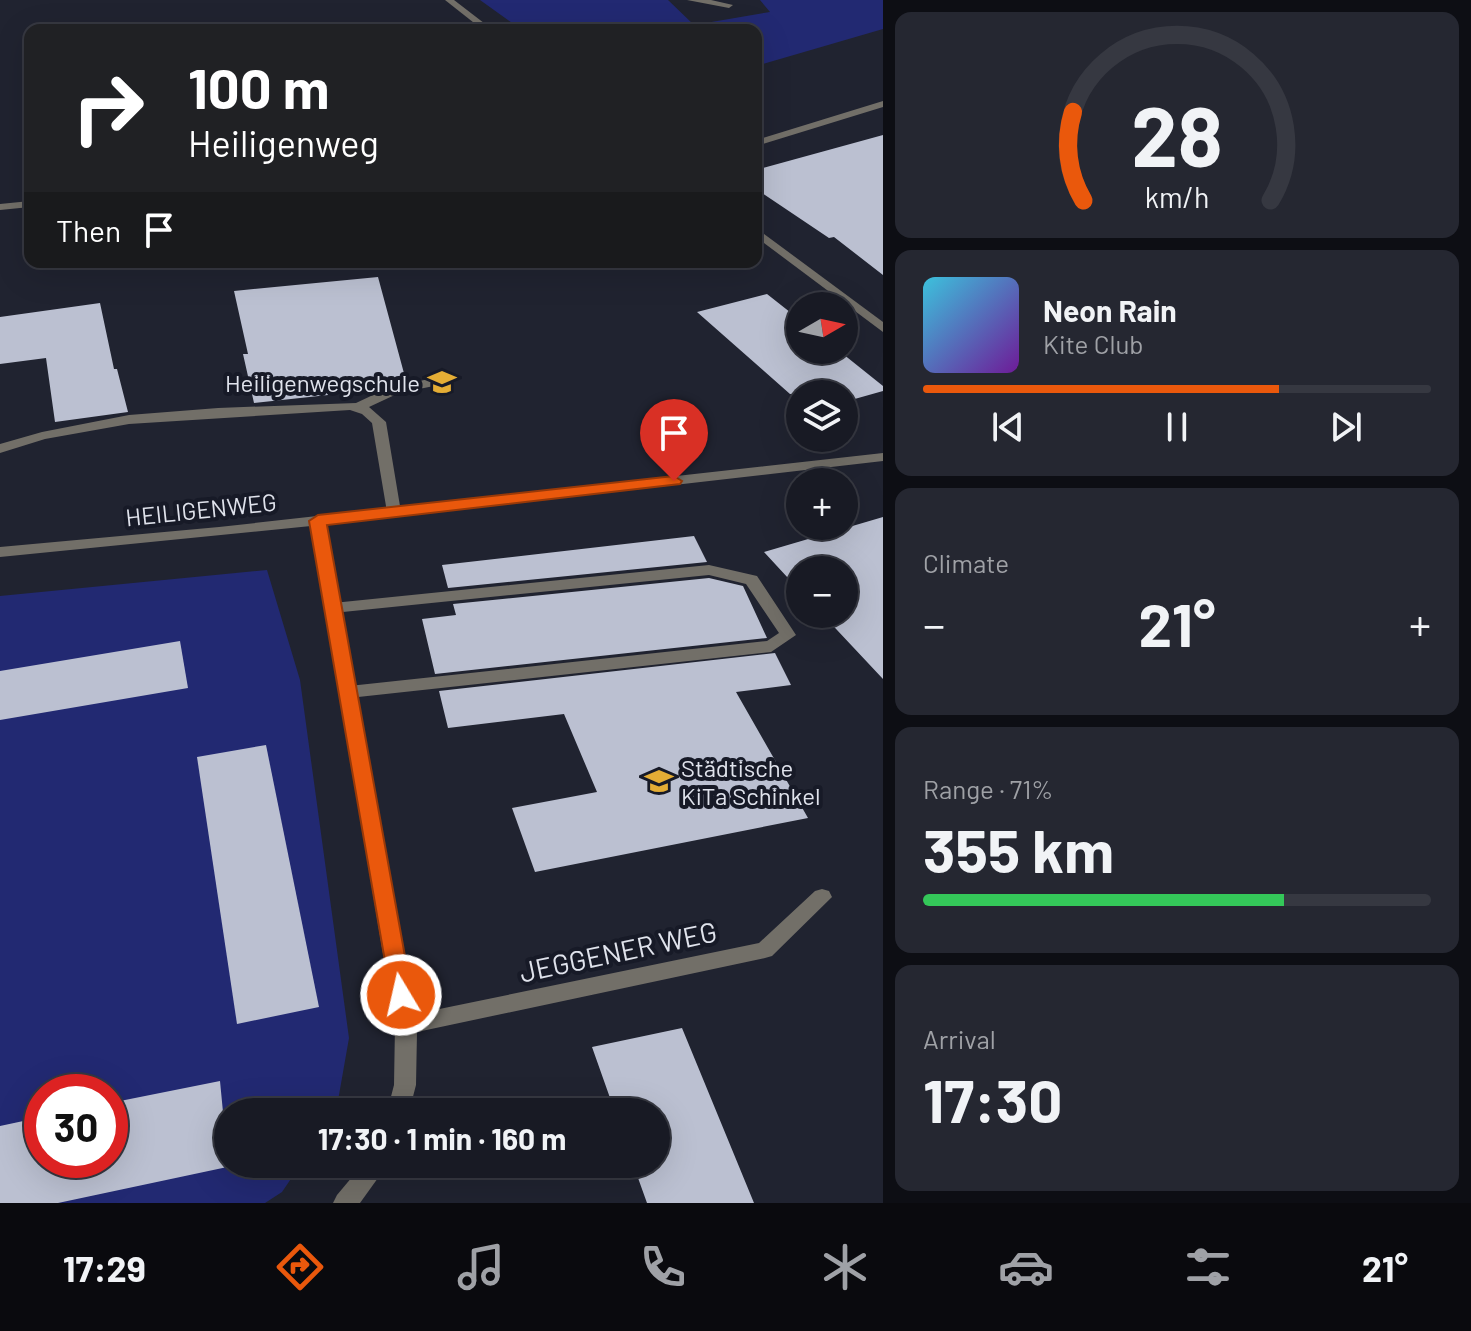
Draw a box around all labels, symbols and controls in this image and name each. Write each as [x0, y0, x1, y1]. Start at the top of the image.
text: 100 m [188, 53, 330, 120]
icon: right [56, 56, 160, 160]
text: 28 [1131, 84, 1223, 184]
text: Heiligenweg [188, 121, 379, 164]
text: km/h [1145, 179, 1209, 214]
icon: arrive [137, 208, 181, 252]
text: Then [56, 212, 121, 248]
north arrow [786, 292, 858, 364]
map controls [786, 292, 858, 628]
text: Neon Rain [1043, 292, 1177, 328]
text: Kite Club [1043, 328, 1144, 359]
school or university icon: Heiligenwegschule [427, 367, 457, 397]
place label: Heiligenwegschule [225, 368, 420, 397]
button: layers [786, 380, 858, 452]
pin [640, 399, 708, 481]
icon: previous [986, 405, 1030, 449]
icon: pause [1155, 405, 1199, 449]
icon: next [1324, 405, 1368, 449]
icon: arrive [652, 411, 696, 455]
button: + [786, 468, 858, 540]
street label: HEILIGENWEG [124, 487, 278, 531]
text: Climate [923, 547, 1009, 578]
button: − [786, 556, 858, 628]
text: 21° [1138, 587, 1216, 659]
text: − [923, 597, 945, 650]
text: + [1409, 597, 1431, 650]
place label: Städtische KiTa Schinkel [681, 753, 821, 810]
school or university icon: Städtische KiTa Schinkel [644, 766, 674, 796]
text: Range · 71% [923, 773, 1053, 804]
text: 355 km [923, 813, 1114, 885]
street label: JEGGENER WEG [516, 913, 720, 989]
position arrow [359, 953, 443, 1037]
text: Arrival [923, 1023, 996, 1054]
text: 17:30 [923, 1063, 1062, 1135]
speed limit sign: 30 [24, 1074, 128, 1178]
text: 17:30 · 1 min · 160 m [318, 1120, 566, 1156]
icon: directions [272, 1239, 328, 1295]
icon: music [453, 1239, 509, 1295]
icon: phone [635, 1239, 691, 1295]
icon: climate [817, 1239, 873, 1295]
icon: car [998, 1239, 1054, 1295]
icon: filters [1180, 1239, 1236, 1295]
text: 17:29 [63, 1246, 146, 1289]
text: 21° [1362, 1246, 1408, 1289]

